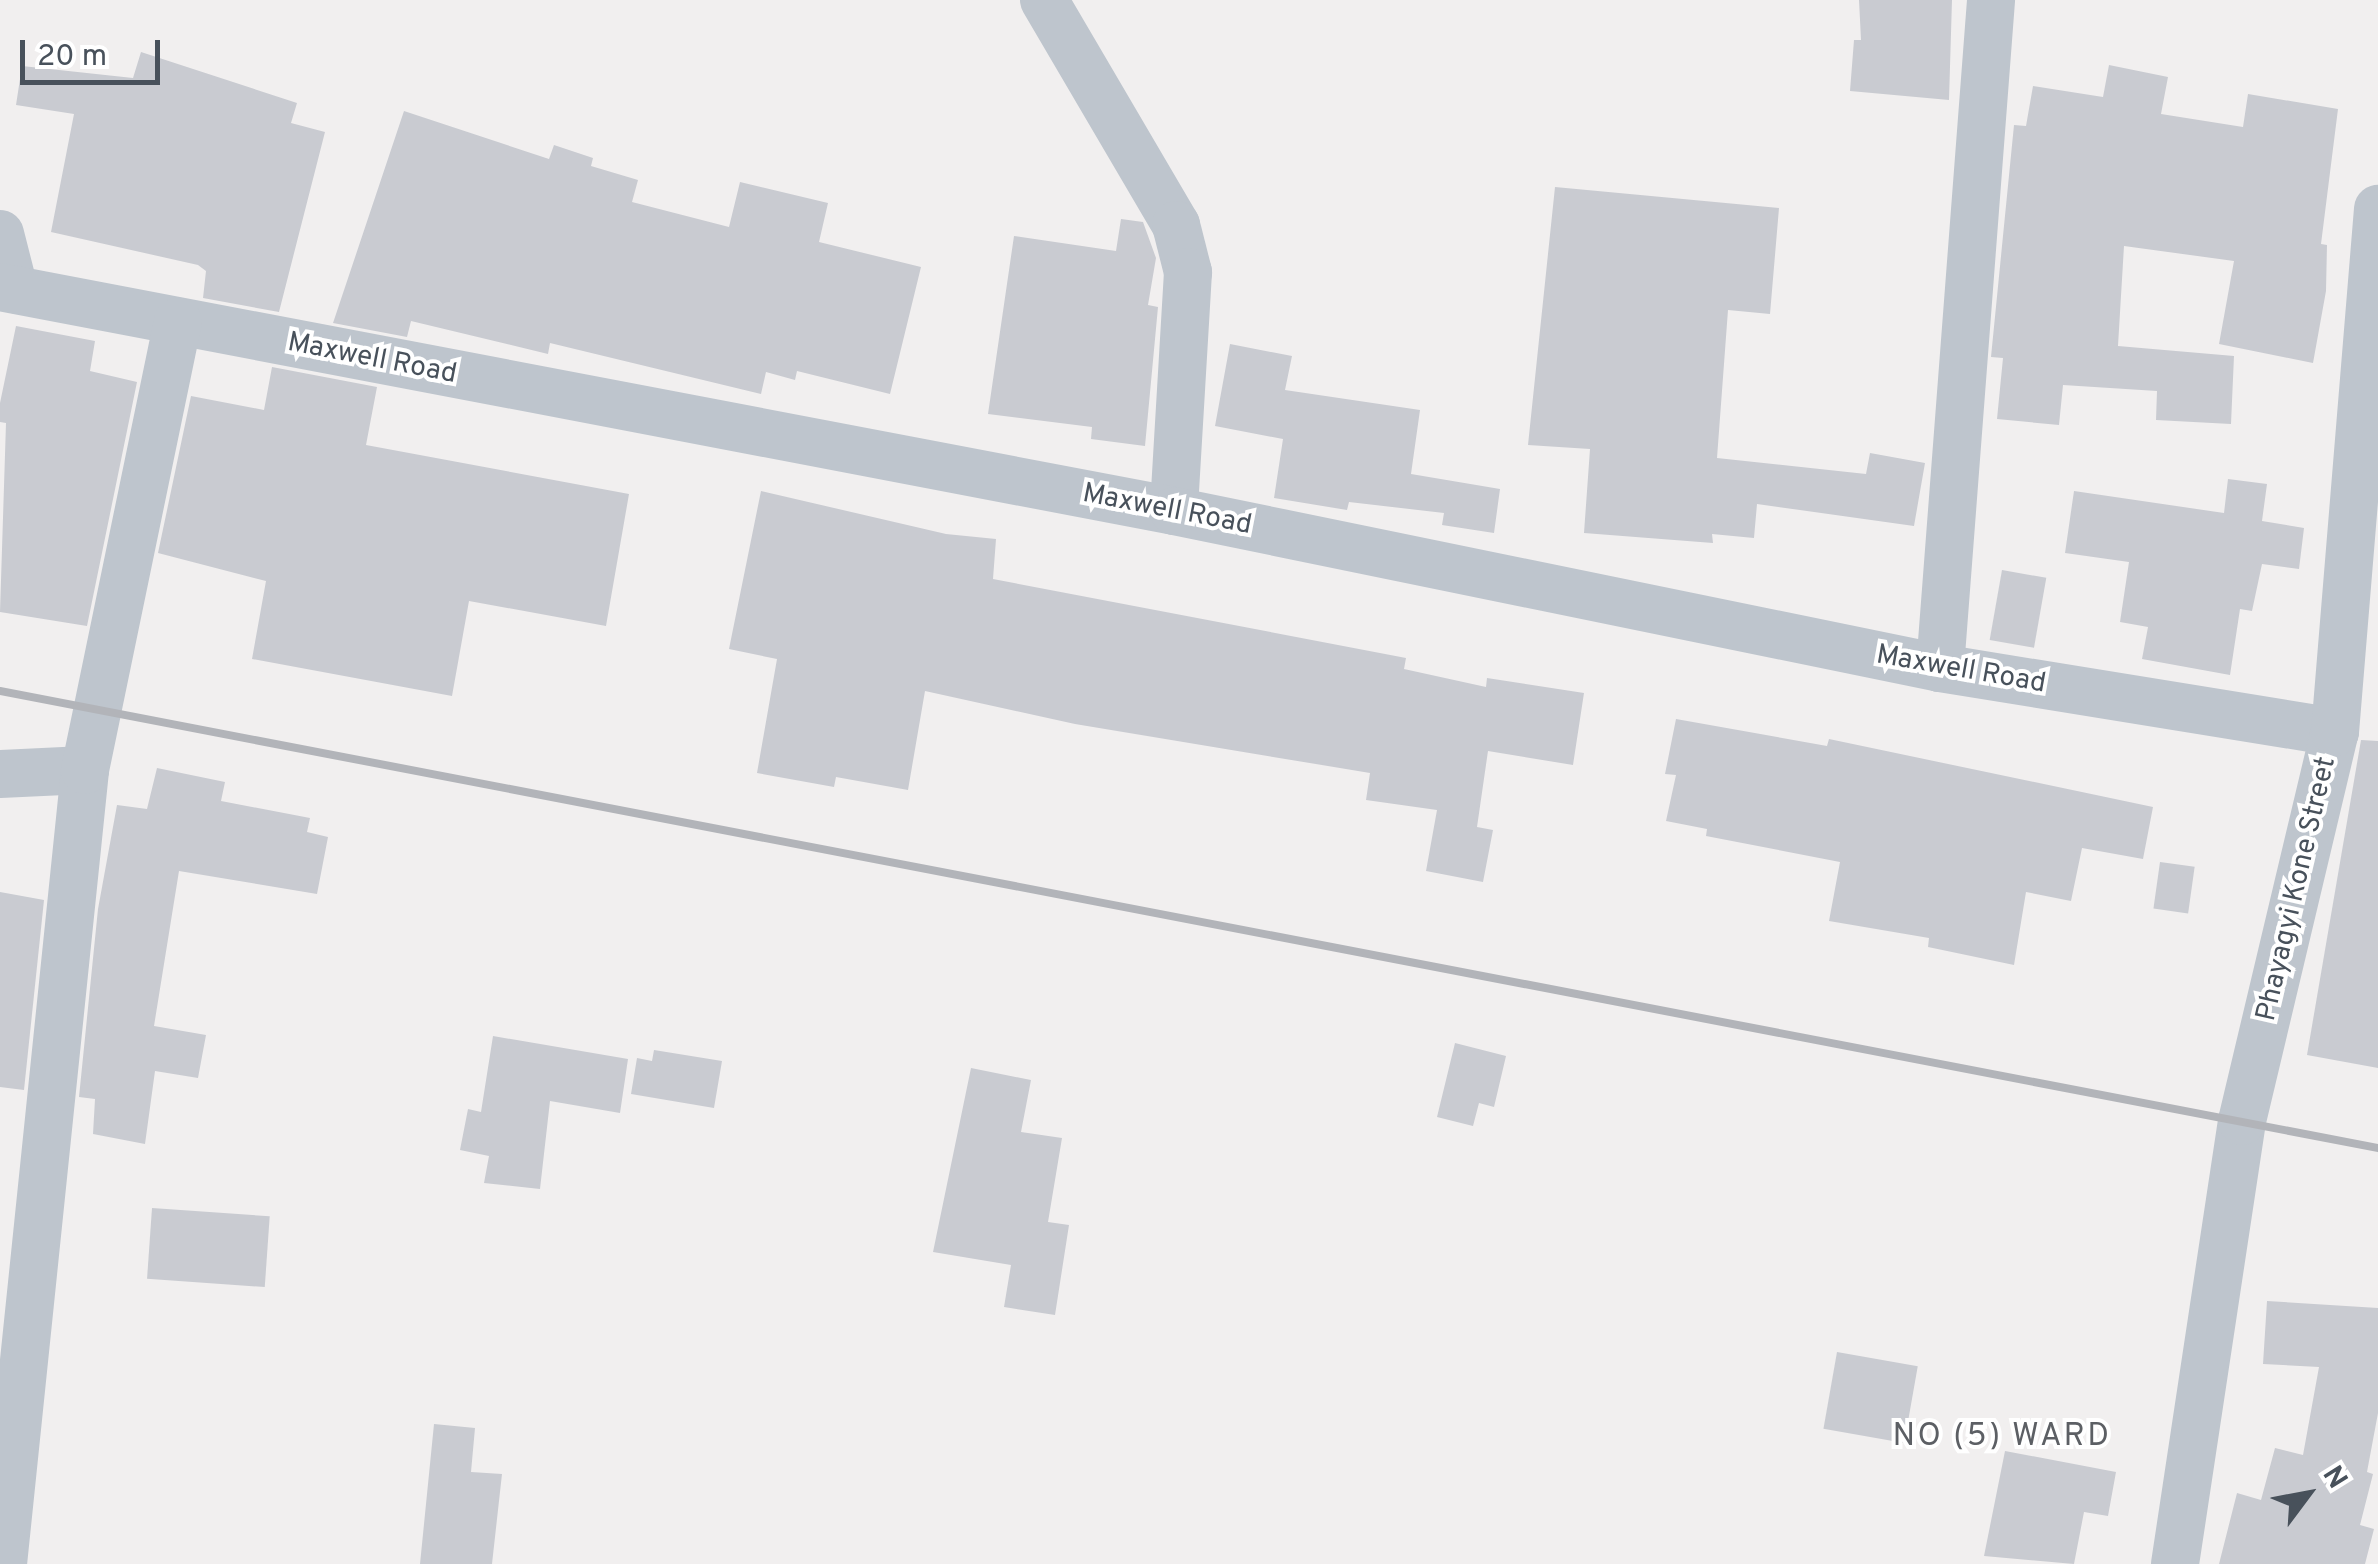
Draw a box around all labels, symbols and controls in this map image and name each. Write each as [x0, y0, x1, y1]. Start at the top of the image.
scale bar [25, 20, 165, 82]
text: 20 m [37, 39, 107, 76]
street label: Maxwell Road [284, 326, 460, 392]
street label: Maxwell Road [1079, 477, 1255, 543]
street label: Maxwell Road [1874, 639, 2048, 701]
street label: Phayagyi Kone Street [2250, 754, 2344, 1024]
district label: NO (5) WARD [1892, 1418, 2112, 1456]
north arrow [2258, 1444, 2358, 1544]
text: N [2313, 1460, 2354, 1496]

